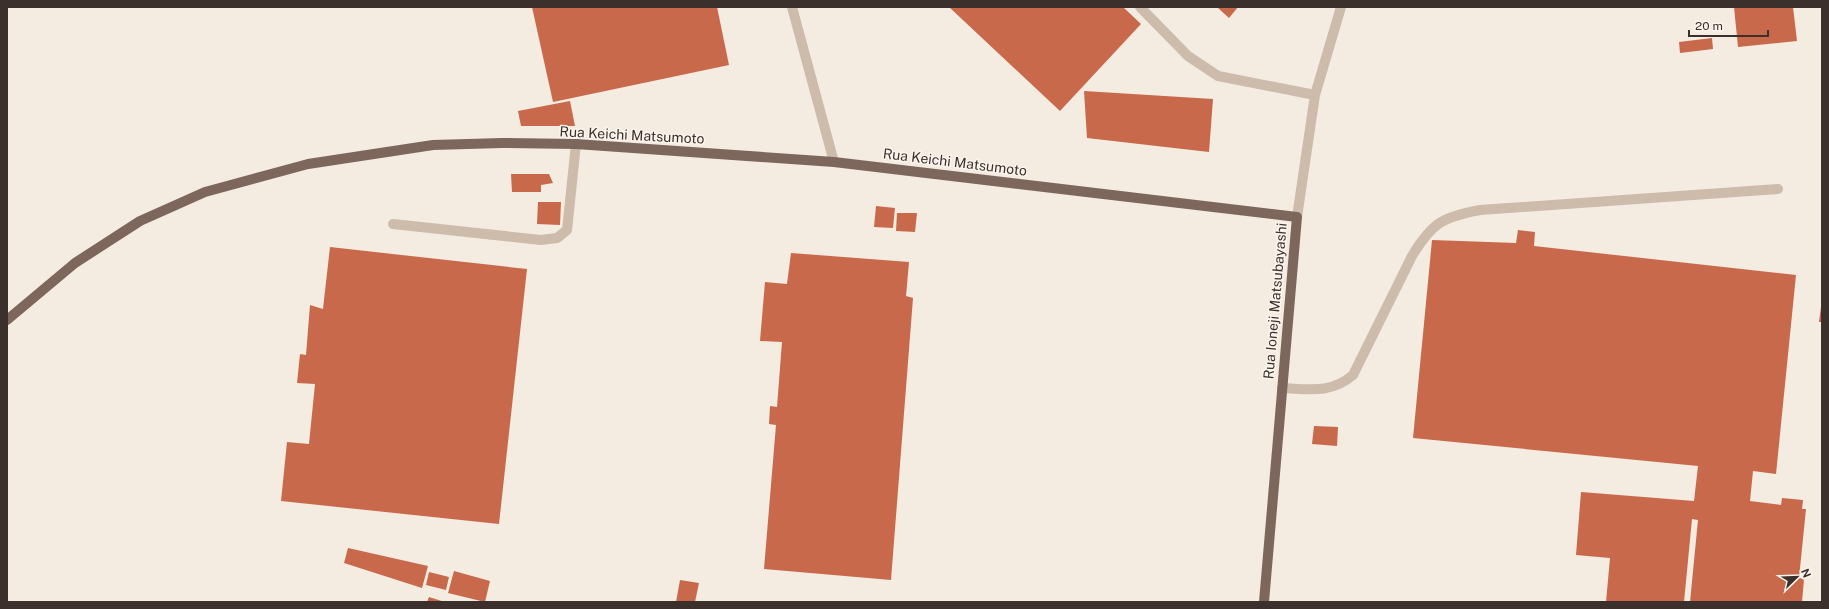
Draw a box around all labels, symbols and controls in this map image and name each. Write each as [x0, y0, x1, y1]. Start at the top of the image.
scale bar [1689, 12, 1768, 38]
text: 20 m [1695, 19, 1723, 33]
street label: Rua Keichi Matsumoto [559, 123, 705, 147]
street label: Rua Keichi Matsumoto [882, 145, 1028, 179]
street label: Rua Ioneji Matsubayashi [1260, 222, 1290, 380]
north arrow [1777, 557, 1817, 597]
text: N [1799, 567, 1813, 579]

